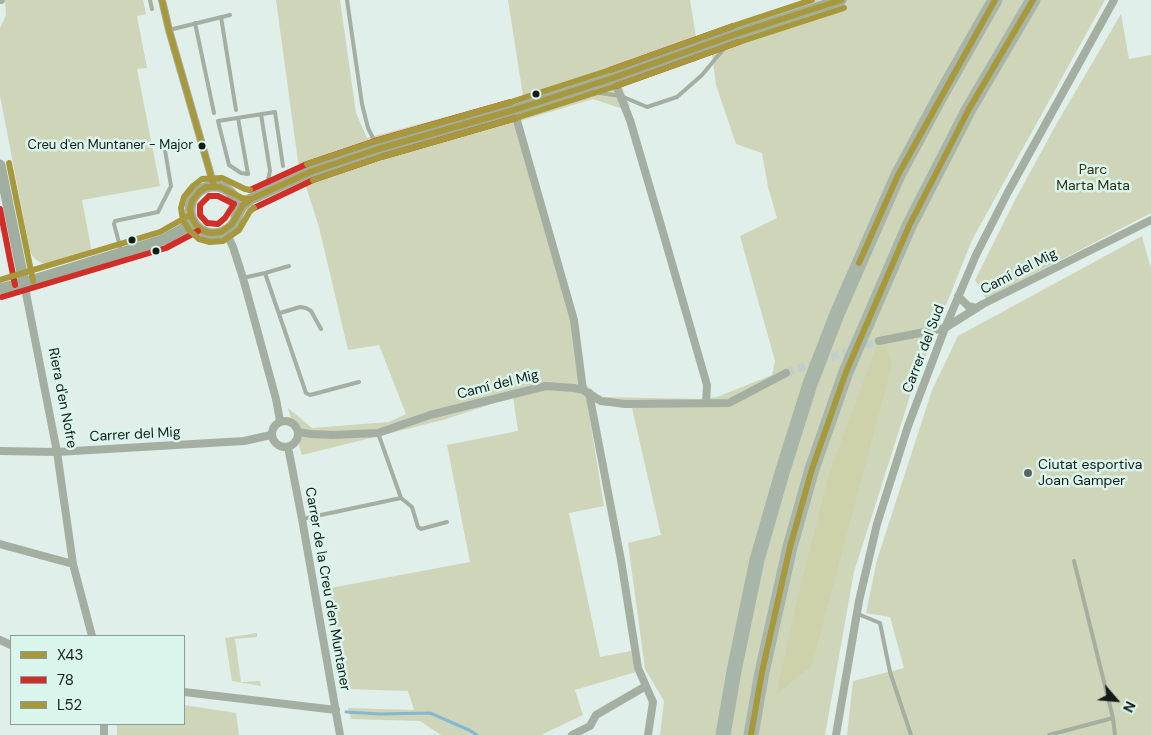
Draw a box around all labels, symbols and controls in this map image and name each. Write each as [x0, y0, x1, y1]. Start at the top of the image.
unlabelled marker [531, 89, 541, 99]
place label: Creu d'en Muntaner - Major [28, 138, 193, 154]
marker: Creu d'en Muntaner - Major [197, 141, 207, 151]
park label: Parc Marta Mata [1056, 162, 1130, 194]
unlabelled marker [127, 235, 137, 245]
unlabelled marker [151, 246, 161, 256]
street label: Camí del Mig [978, 246, 1060, 298]
street label: Carrer del Sud [899, 303, 949, 395]
street label: Riera d'en Nofre [44, 346, 80, 450]
street label: Camí del Mig [455, 367, 541, 403]
street label: Carrer del Mig [89, 424, 181, 446]
place label: Ciutat esportiva Joan Gamper [1038, 457, 1142, 490]
marker: Ciutat esportiva Joan Gamper [1022, 467, 1034, 479]
street label: Carrer de la Creu d'en Muntaner [301, 486, 353, 692]
legend [10, 635, 185, 725]
text: X43 [57, 645, 83, 665]
text: 78 [57, 670, 74, 690]
north arrow [1091, 675, 1141, 725]
text: L52 [57, 695, 82, 715]
text: N [1119, 698, 1140, 715]

